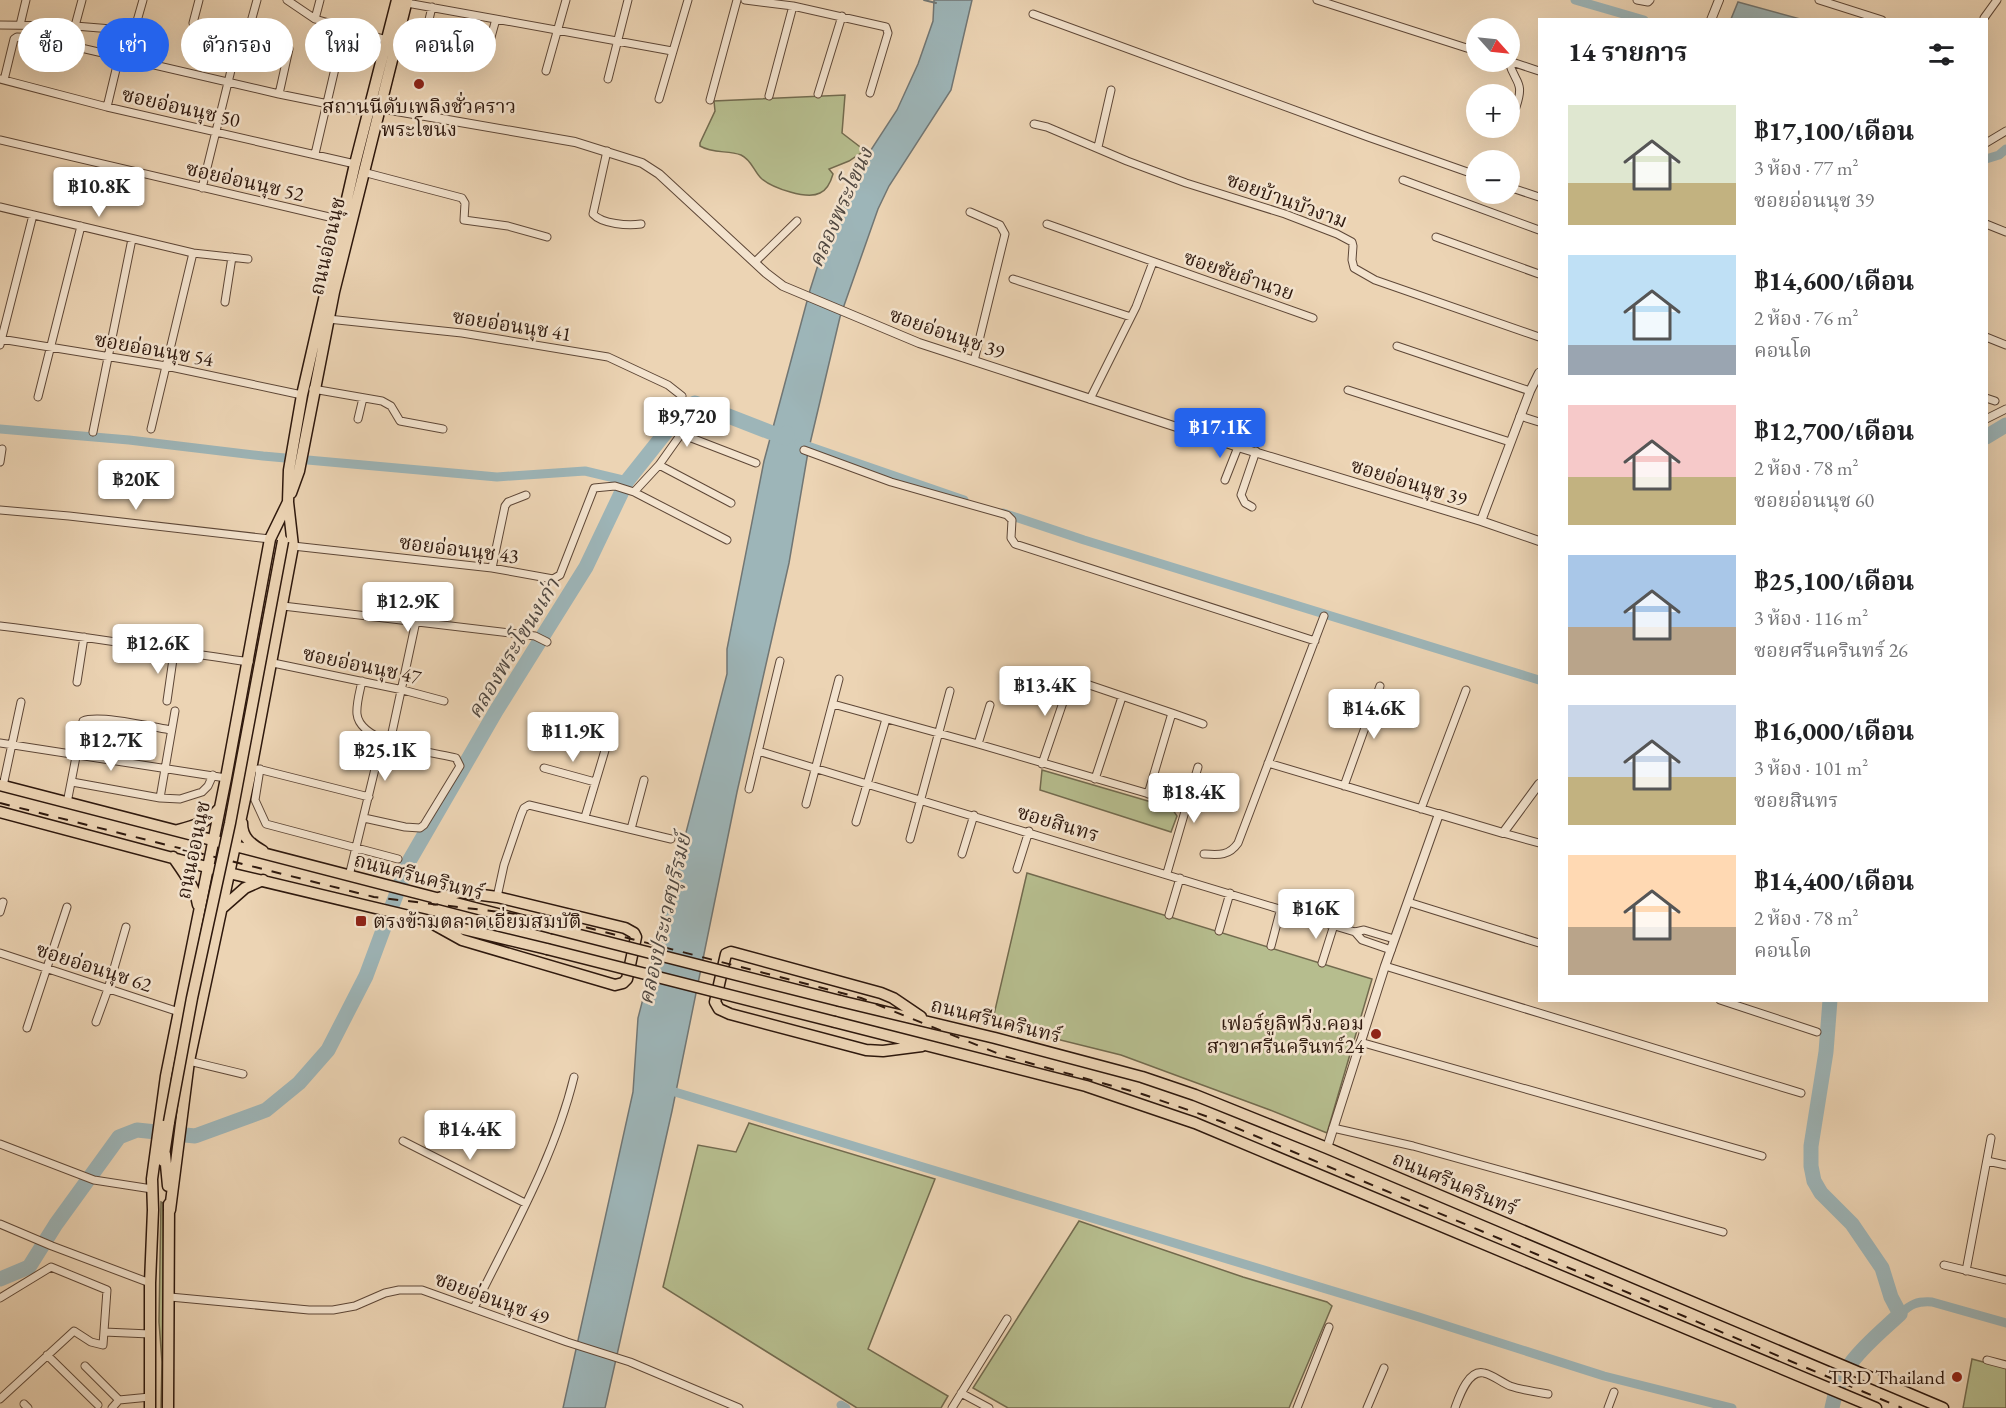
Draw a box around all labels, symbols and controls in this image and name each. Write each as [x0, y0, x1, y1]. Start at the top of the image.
chip: ซื้อ [18, 18, 85, 72]
chip: เช่า [97, 18, 169, 72]
chip: ตัวกรอง [181, 18, 293, 72]
chip: ใหม่ [305, 18, 381, 72]
chip: คอนโด [393, 18, 496, 72]
north arrow [1466, 18, 1520, 72]
map controls [1466, 18, 1520, 204]
text: 14 รายการ [1568, 35, 1687, 69]
icon: filters [1925, 38, 1958, 71]
marker: สถานนีดับเพลิงชั่วคราว พระโขนง [412, 77, 426, 91]
street label: ซอยอ่อนนุช 50 [120, 81, 243, 133]
button: + [1466, 84, 1520, 138]
place label: สถานนีดับเพลิงชั่วคราว พระโขนง [322, 91, 516, 142]
text: ฿17,100/เดือน [1754, 114, 1914, 148]
icon: home [1616, 129, 1688, 201]
water label: คลองพระโขนง [801, 141, 879, 271]
button: − [1466, 150, 1520, 204]
street label: ซอยอ่อนนุช 52 [184, 155, 307, 207]
text: 3 ห้อง · 77 m² [1754, 155, 1859, 181]
street label: ซอยบ้านบัวงาม [1223, 166, 1351, 234]
pin: ฿10.8K [50, 167, 148, 218]
text: ฿10.8K [67, 173, 131, 199]
text: ซอยอ่อนนุช 39 [1754, 187, 1874, 213]
street label: ถนนอ่อนนุช [303, 194, 351, 298]
street label: ซอยชัยอำนวย [1180, 244, 1298, 306]
text: ฿14,600/เดือน [1754, 264, 1914, 298]
icon: home [1616, 279, 1688, 351]
street label: ซอยอ่อนนุช 39 [886, 301, 1008, 365]
street label: ซอยอ่อนนุช 41 [451, 303, 573, 347]
text: 2 ห้อง · 76 m² [1754, 305, 1859, 331]
street label: ซอยอ่อนนุช 54 [93, 326, 216, 372]
text: คอนโด [1754, 337, 1812, 363]
pin: ฿9,720 [638, 397, 736, 448]
text: ฿9,720 [658, 403, 716, 429]
pin: ฿17.1K [1171, 408, 1269, 459]
text: ฿17.1K [1188, 414, 1252, 440]
text: ฿12,700/เดือน [1754, 414, 1914, 448]
icon: home [1616, 429, 1688, 501]
street label: ซอยอ่อนนุช 39 [1348, 452, 1471, 512]
text: 2 ห้อง · 78 m² [1754, 455, 1859, 481]
pin: ฿20K [100, 460, 172, 511]
text: ฿20K [112, 466, 160, 492]
text: ซอยอ่อนนุช 60 [1754, 487, 1874, 513]
street label: ซอยอ่อนนุช 43 [398, 529, 520, 569]
text: ฿25,100/เดือน [1754, 564, 1914, 598]
water label: คลองพระโขนงเก่า [460, 572, 566, 723]
icon: home [1616, 579, 1688, 651]
pin: ฿12.9K [359, 582, 457, 633]
text: ฿12.9K [376, 588, 440, 614]
text: 3 ห้อง · 116 m² [1754, 605, 1868, 631]
pin: ฿12.6K [109, 624, 207, 675]
text: ฿12.6K [126, 630, 190, 656]
text: ซอยศรีนครินทร์ 26 [1754, 637, 1908, 663]
street label: ซอยอ่อนนุช 47 [301, 640, 424, 690]
pin: ฿13.4K [996, 666, 1094, 717]
text: ฿13.4K [1013, 672, 1077, 698]
pin: ฿14.6K [1325, 689, 1423, 740]
text: ฿14.6K [1342, 695, 1406, 721]
pin: ฿11.9K [524, 712, 622, 763]
text: ฿16,000/เดือน [1754, 714, 1914, 748]
text: ฿11.9K [541, 718, 605, 744]
pin: ฿12.7K [62, 721, 160, 772]
text: ฿12.7K [79, 727, 143, 753]
icon: home [1616, 729, 1688, 801]
pin: ฿25.1K [336, 731, 434, 782]
text: ฿25.1K [353, 737, 417, 763]
text: 3 ห้อง · 101 m² [1754, 755, 1868, 781]
pin: ฿18.4K [1145, 773, 1243, 824]
text: ฿18.4K [1162, 779, 1226, 805]
text: ซอยสินทร [1754, 787, 1838, 813]
street label: ถนนอ่อนนุช [170, 798, 216, 902]
street label: ซอยสินทร [1014, 798, 1102, 848]
water label: คลองประเวศบุรีรมย์ [631, 827, 699, 1007]
street label: ถนนศรีนครินทร์ [351, 846, 488, 906]
text: ฿14,400/เดือน [1754, 864, 1914, 898]
icon: home [1616, 879, 1688, 951]
pin: ฿16K [1280, 889, 1352, 940]
text: ฿16K [1292, 895, 1340, 921]
text: 2 ห้อง · 78 m² [1754, 905, 1859, 931]
place label: ตรงข้ามตลาดเอี่ยมสมบัติ [373, 906, 581, 934]
marker: ตรงข้ามตลาดเอี่ยมสมบัติ [354, 914, 368, 928]
street label: ซอยอ่อนนุช 62 [33, 936, 156, 998]
text: คอนโด [1754, 937, 1812, 963]
street label: ถนนศรีนครินทร์ [928, 991, 1065, 1049]
place label: เฟอร์ยูลิฟวิ่ง.คอม สาขาศรีนครินทร์24 [1207, 1008, 1364, 1059]
marker: เฟอร์ยูลิฟวิ่ง.คอม สาขาศรีนครินทร์24 [1369, 1027, 1383, 1041]
pin: ฿14.4K [421, 1110, 519, 1161]
text: ฿14.4K [438, 1116, 502, 1142]
street label: ถนนศรีนครินทร์ [1388, 1145, 1523, 1221]
street label: ซอยอ่อนนุช 49 [431, 1265, 553, 1331]
place label: TRD Thailand [1828, 1364, 1946, 1390]
marker: TRD Thailand [1950, 1370, 1964, 1384]

